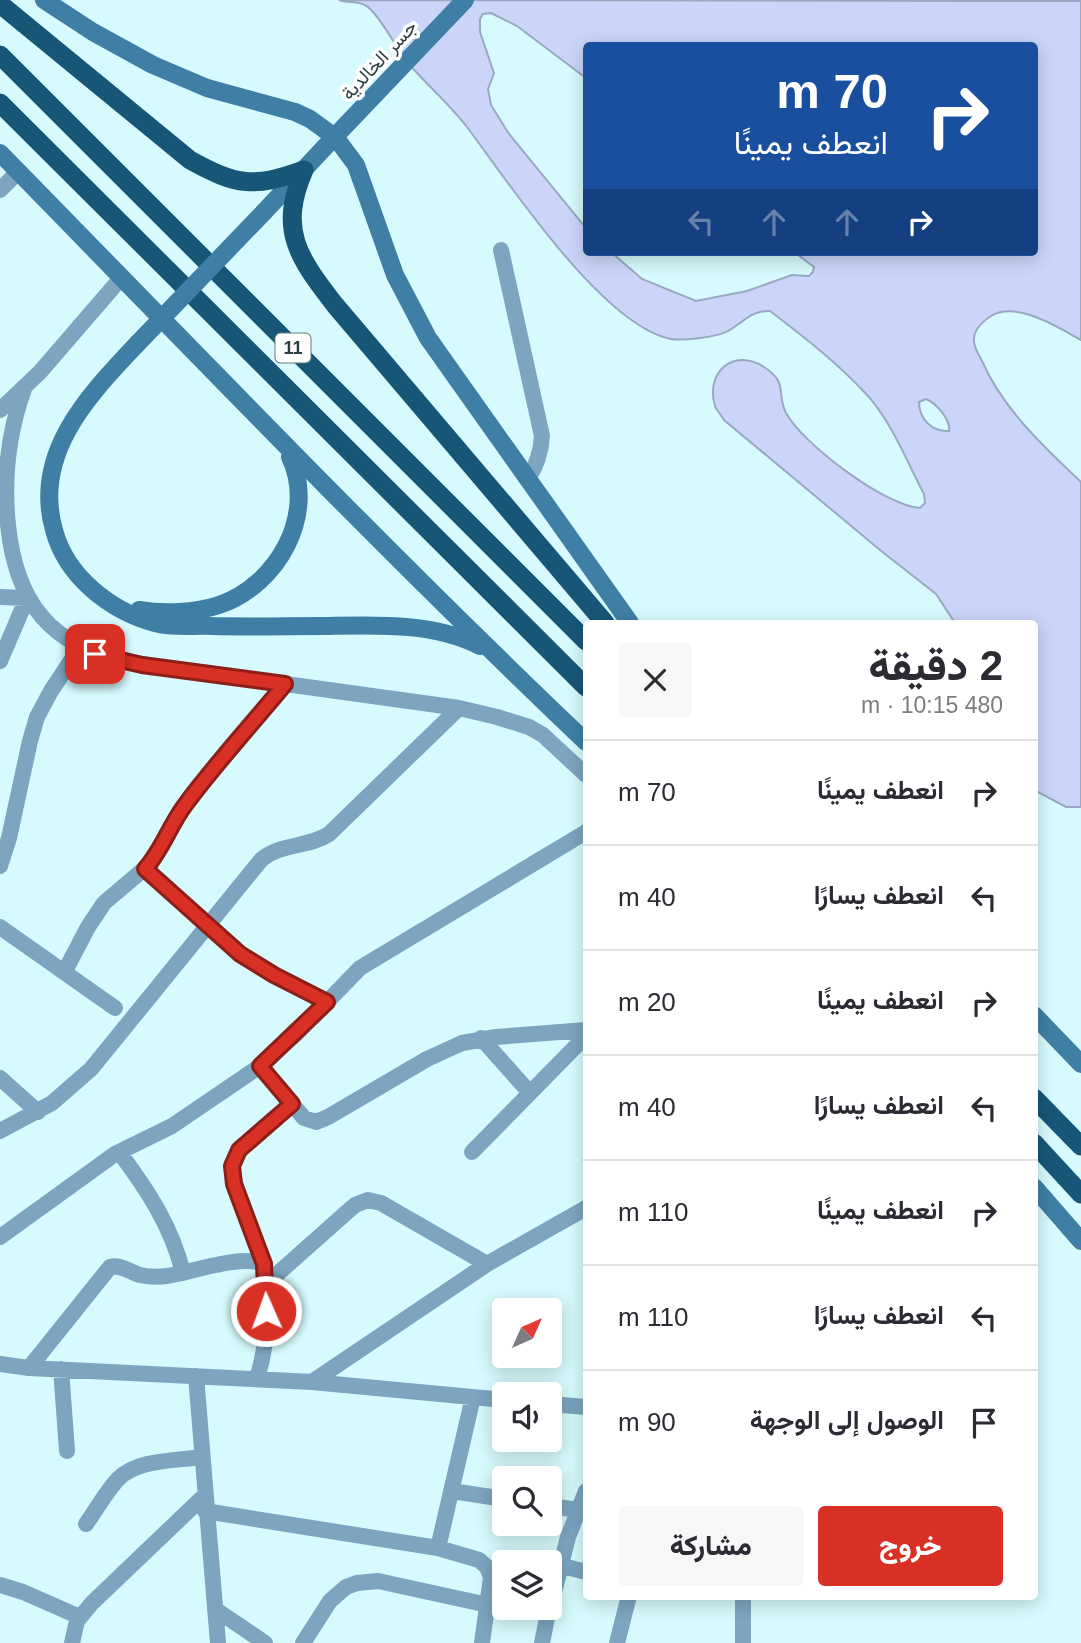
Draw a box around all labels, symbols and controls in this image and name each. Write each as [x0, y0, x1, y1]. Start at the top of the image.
street label: جسر الخالدية [337, 16, 422, 105]
text: 70 m [776, 64, 888, 118]
icon: right [912, 70, 1003, 161]
text: انعطف يمينًا [734, 125, 888, 161]
icon: left [682, 203, 720, 241]
icon: ahead [755, 203, 793, 241]
icon: ahead [828, 203, 866, 241]
icon: right [901, 203, 939, 241]
road number: 11 [276, 334, 310, 362]
pin [65, 624, 125, 684]
icon: arrive [76, 635, 114, 673]
text: 2 دقيقة [869, 642, 1003, 689]
button: close [618, 643, 692, 717]
text: 480 m · 10:15 [861, 692, 1003, 718]
icon: right [965, 774, 1003, 812]
text: انعطف يمينًا [817, 775, 944, 805]
text: 70 m [618, 777, 676, 807]
icon: left [965, 879, 1003, 917]
text: انعطف يسارًا [814, 880, 944, 910]
text: 40 m [618, 882, 676, 912]
icon: right [965, 984, 1003, 1022]
text: انعطف يمينًا [817, 985, 944, 1015]
text: 20 m [618, 987, 676, 1017]
icon: left [965, 1089, 1003, 1127]
text: انعطف يسارًا [814, 1090, 944, 1120]
text: 40 m [618, 1092, 676, 1122]
icon: right [965, 1194, 1003, 1232]
text: انعطف يمينًا [817, 1195, 944, 1225]
text: 110 m [618, 1197, 688, 1227]
position arrow [229, 1274, 303, 1348]
north arrow [492, 1298, 562, 1368]
map controls [492, 1298, 562, 1620]
icon: left [965, 1299, 1003, 1337]
text: انعطف يسارًا [814, 1300, 944, 1330]
text: 110 m [618, 1302, 688, 1332]
button: sound [492, 1382, 562, 1452]
icon: arrive [965, 1404, 1003, 1442]
text: الوصول إلى الوجهة [750, 1405, 944, 1435]
text: 90 m [618, 1407, 676, 1437]
button: search [492, 1466, 562, 1536]
button: مشاركة [618, 1506, 804, 1586]
button: خروج [818, 1506, 1003, 1586]
button: layers [492, 1550, 562, 1620]

